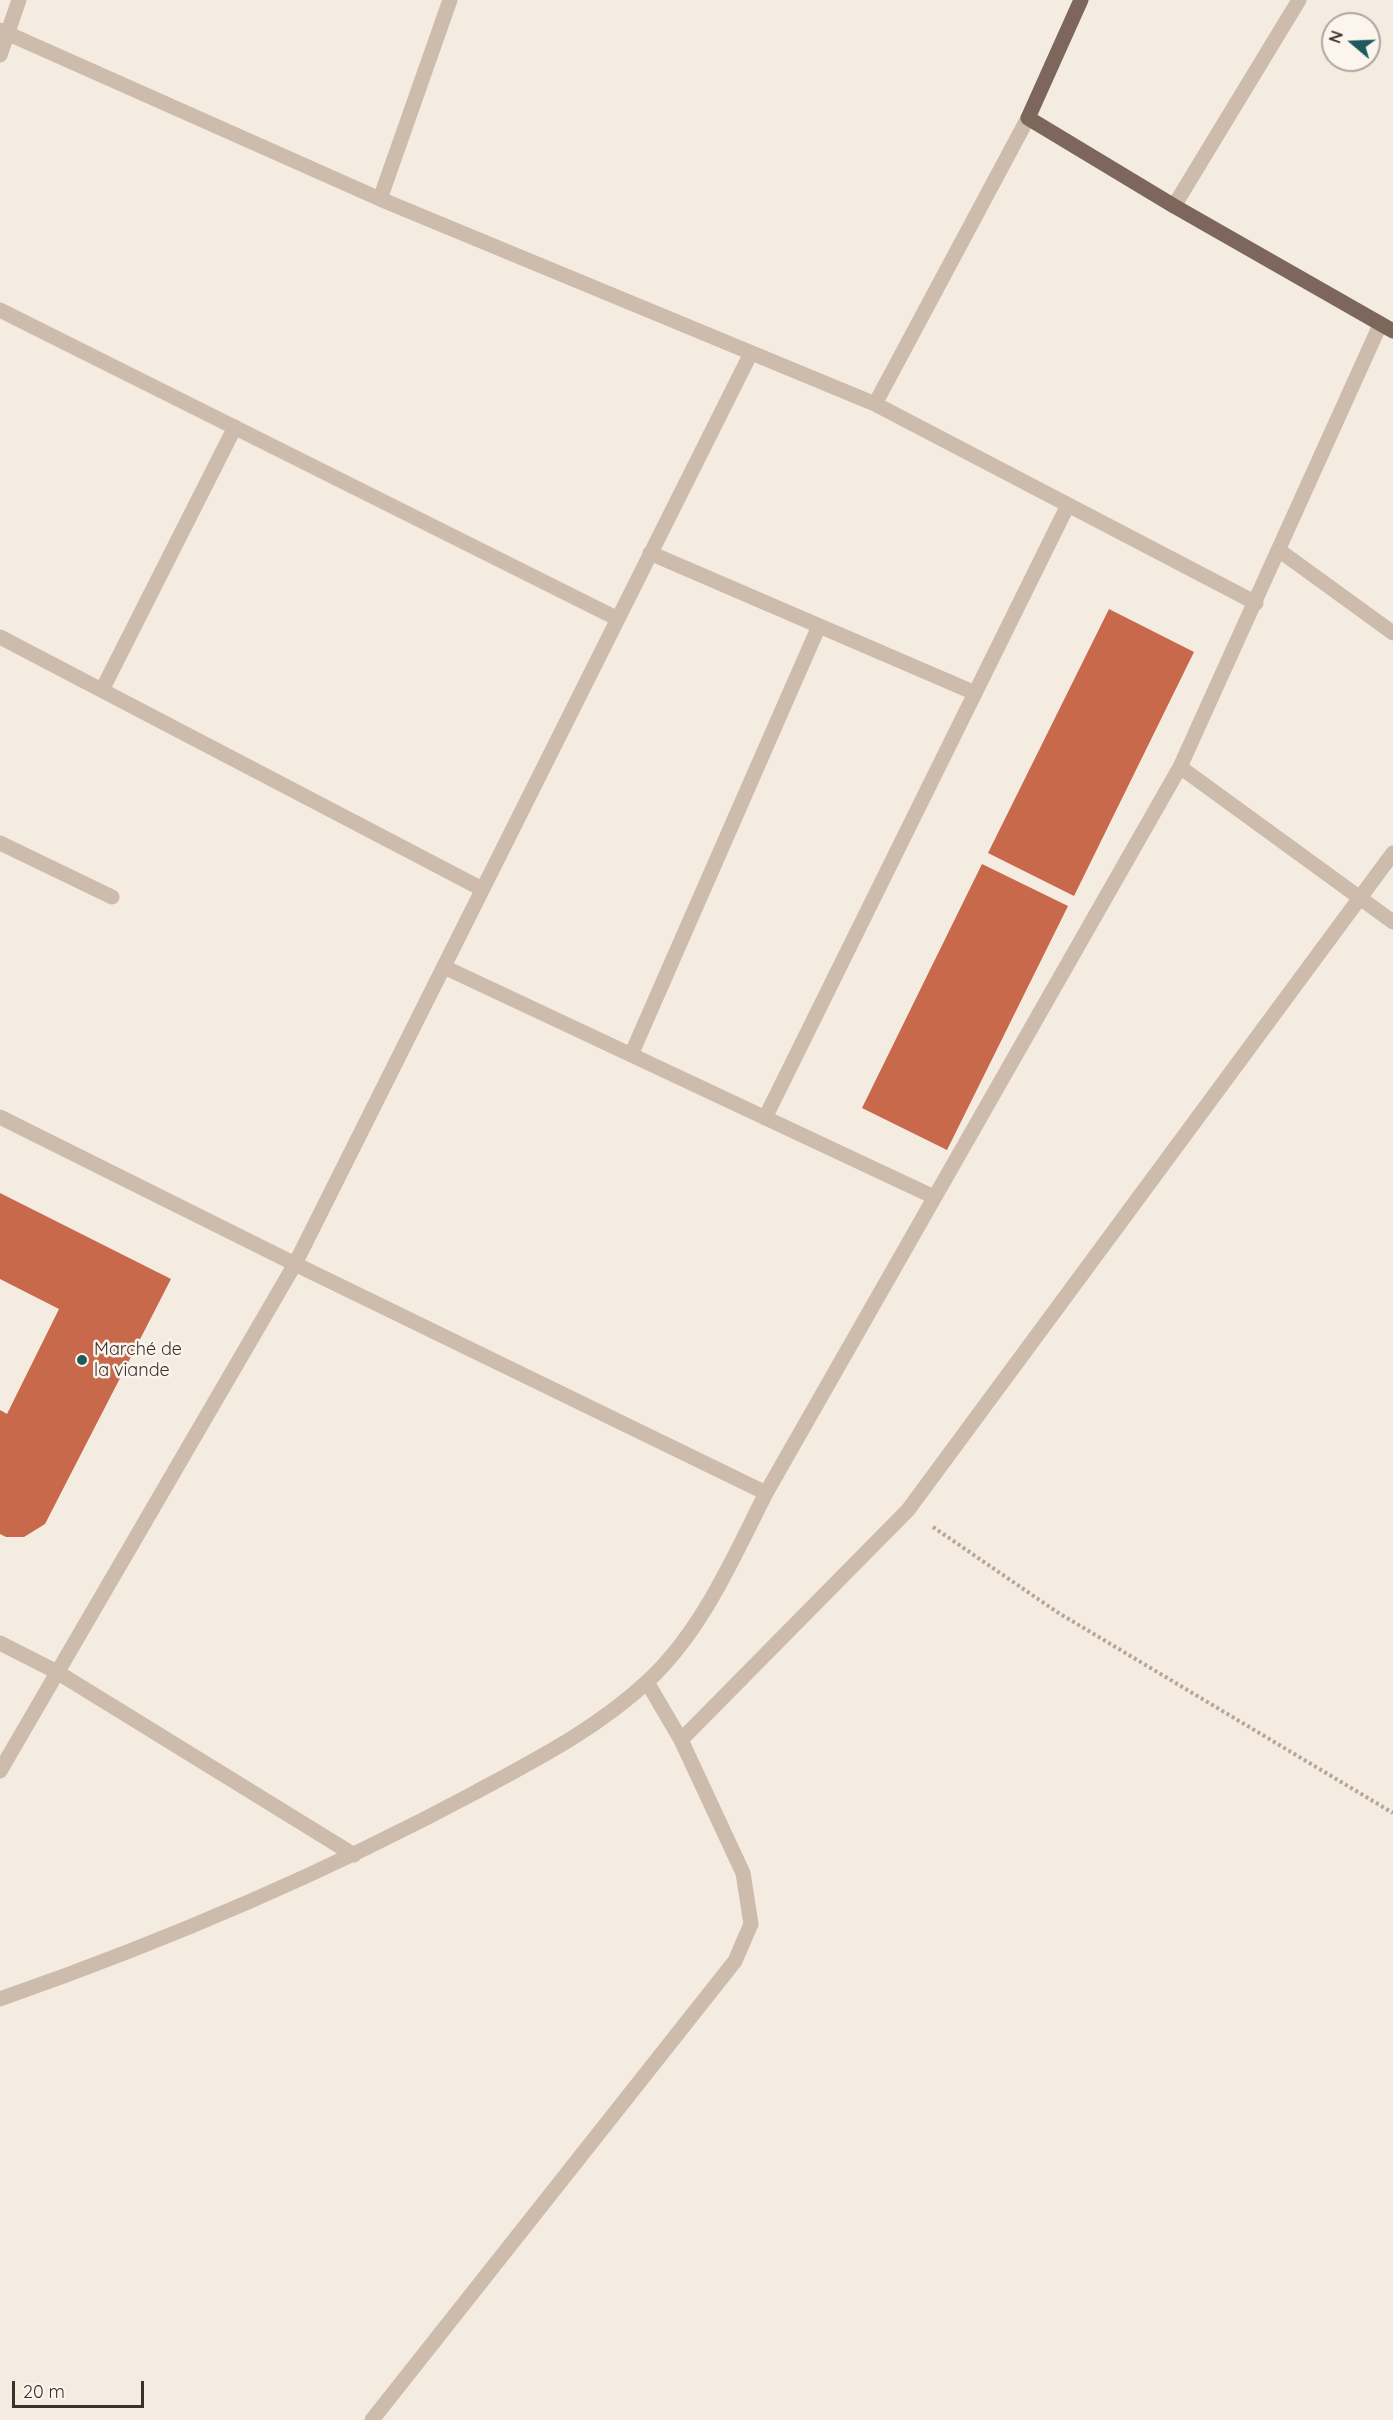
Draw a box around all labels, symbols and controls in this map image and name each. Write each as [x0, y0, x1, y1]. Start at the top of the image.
north arrow [1321, 12, 1381, 72]
text: N [1324, 28, 1347, 46]
place label: Marché de la viande [94, 1339, 182, 1382]
marker: Marché de la viande [75, 1353, 89, 1367]
scale bar [15, 2369, 147, 2407]
text: 20 m [23, 2380, 65, 2403]

